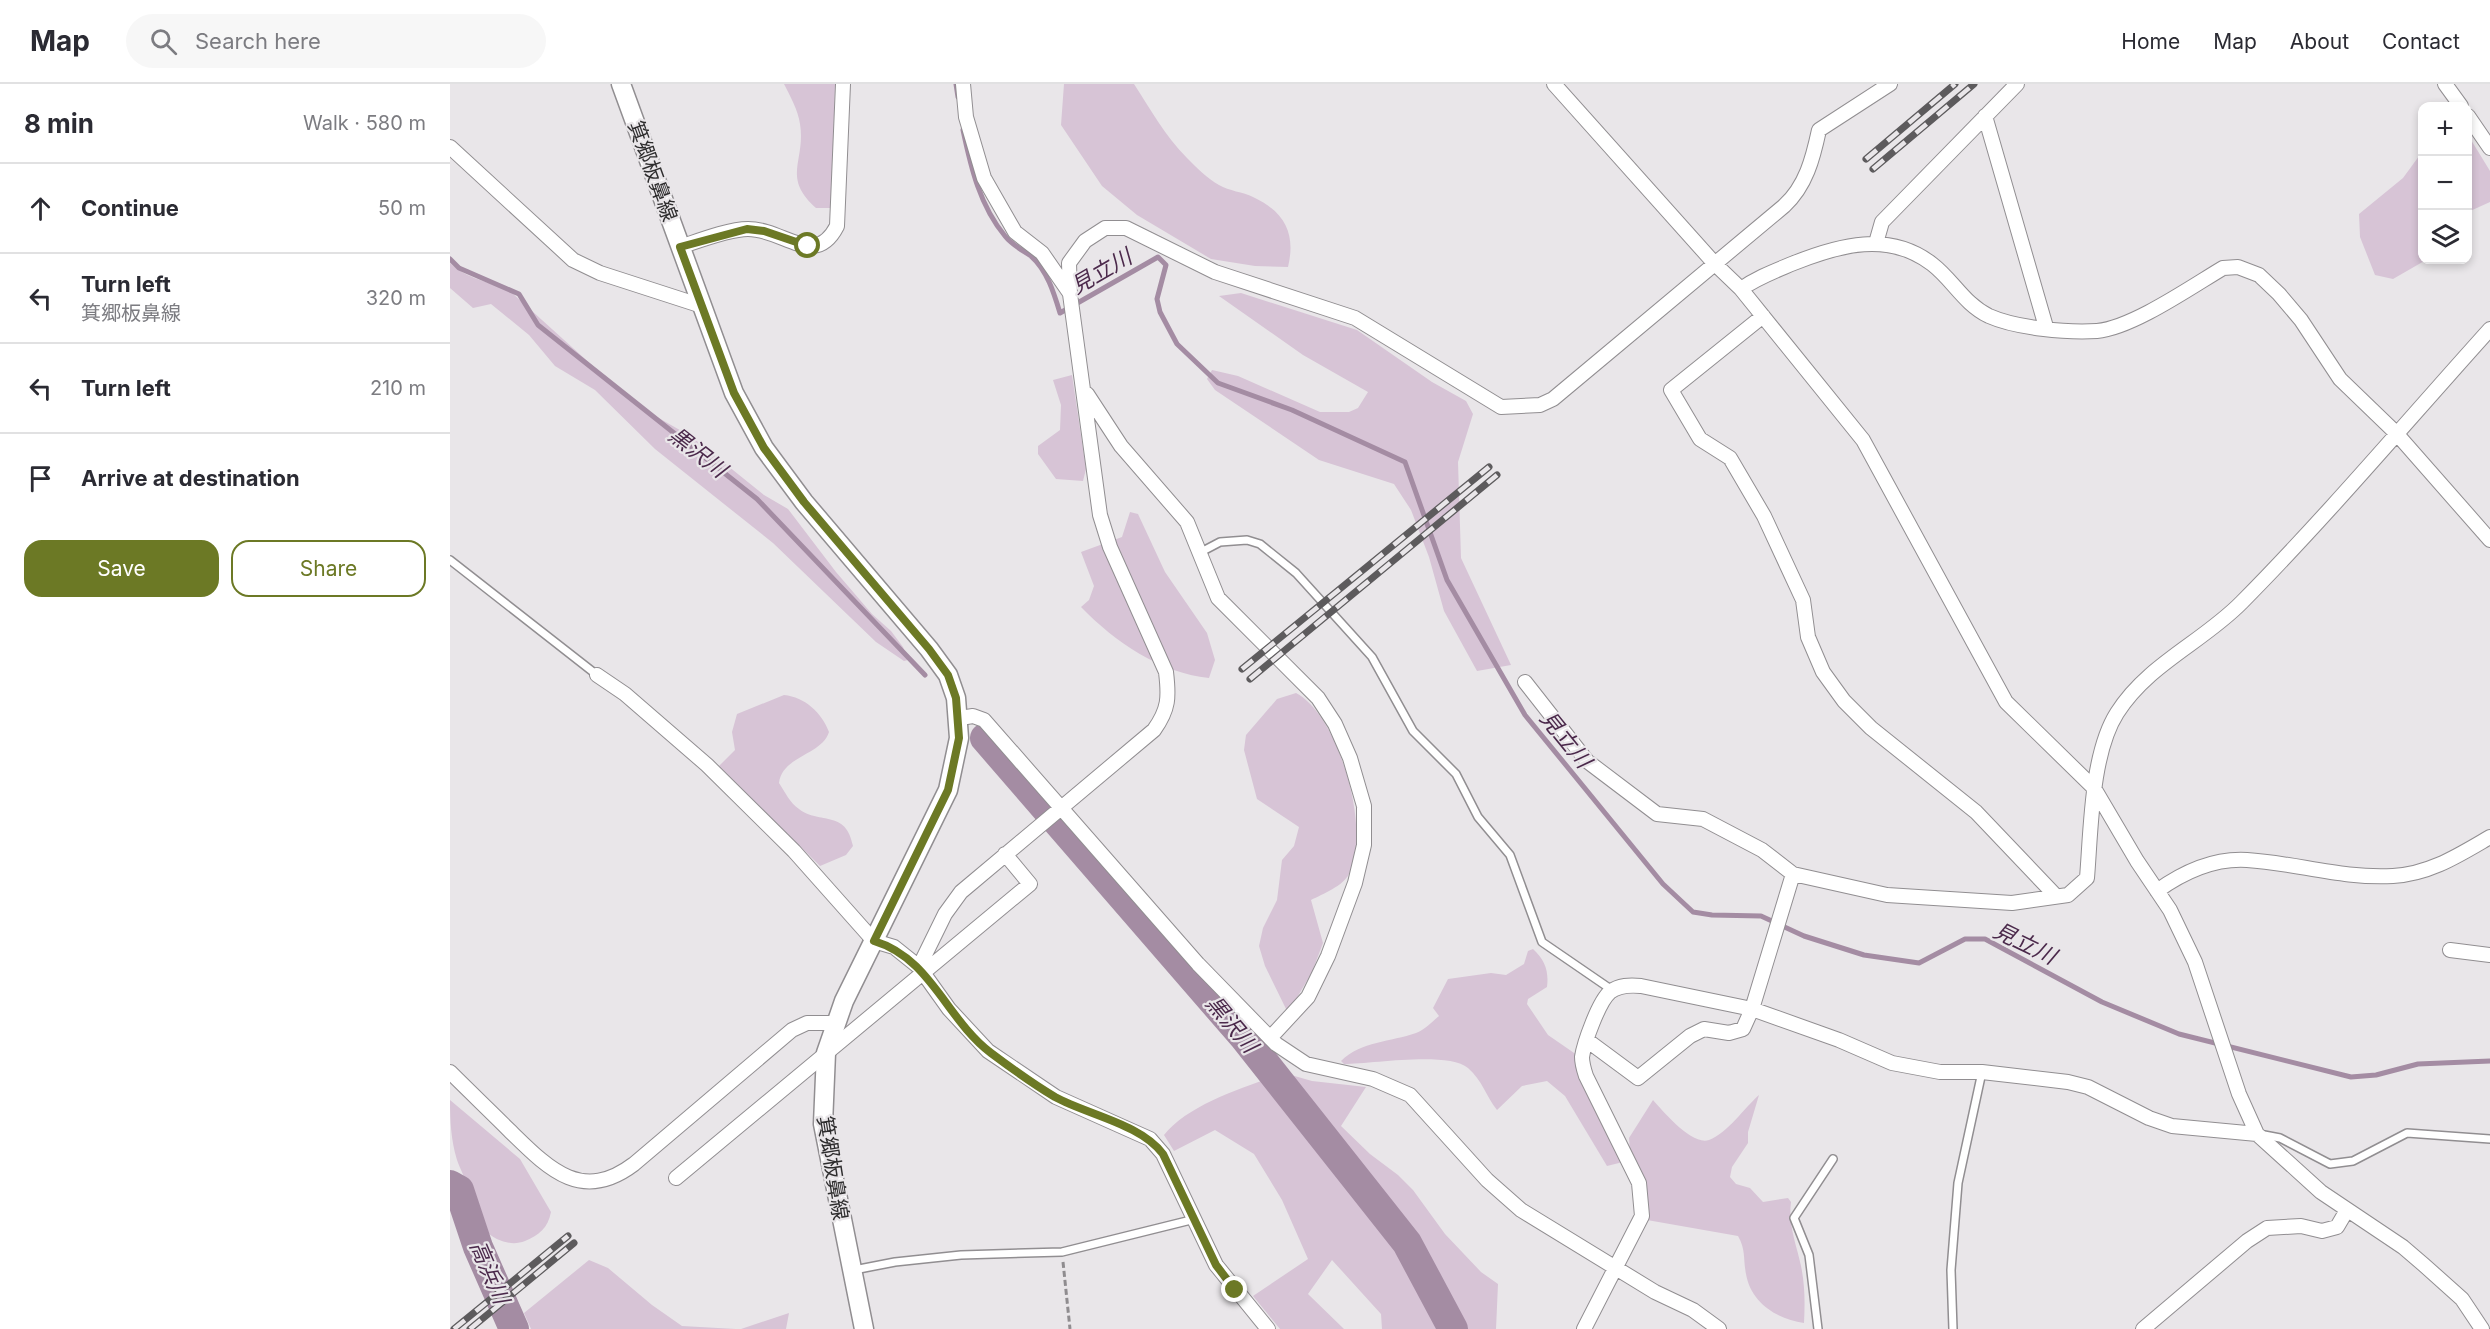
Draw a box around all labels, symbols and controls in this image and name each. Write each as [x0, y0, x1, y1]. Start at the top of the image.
search box [126, 14, 546, 68]
text: Map [30, 24, 90, 58]
icon: search [147, 25, 180, 58]
text: Search here [195, 28, 321, 54]
text: Home [2121, 29, 2180, 54]
text: Map [2213, 29, 2257, 54]
text: About [2290, 29, 2349, 54]
text: Contact [2382, 29, 2460, 54]
map controls [2418, 102, 2472, 264]
button: + [2418, 102, 2472, 156]
text: 8 min [24, 108, 94, 139]
text: Walk · 580 m [303, 111, 426, 135]
street label: 箕郷板鼻線 [623, 117, 683, 225]
button: − [2418, 156, 2472, 210]
icon: ahead [24, 192, 57, 225]
text: Continue [81, 195, 179, 221]
text: 50 m [378, 196, 426, 220]
button: layers [2418, 210, 2472, 264]
route start [794, 232, 820, 258]
water label: 見立川 [1066, 242, 1138, 299]
text: Turn left [81, 271, 171, 297]
icon: left [24, 282, 57, 315]
text: 320 m [366, 286, 426, 310]
text: 箕郷板鼻線 [81, 301, 181, 325]
icon: left [24, 372, 57, 405]
text: Turn left [81, 375, 171, 401]
text: 210 m [370, 376, 426, 400]
water label: 黒沢川 [664, 421, 734, 484]
icon: arrive [24, 462, 57, 495]
text: Arrive at destination [81, 465, 300, 491]
button: Save [24, 540, 219, 597]
button: Share [231, 540, 426, 597]
water label: 見立川 [1535, 705, 1598, 774]
water label: 見立川 [1990, 917, 2062, 970]
water label: 黒沢川 [1201, 990, 1264, 1059]
street label: 箕郷板鼻線 [812, 1114, 854, 1222]
water label: 高浜川 [465, 1237, 516, 1309]
route end [1221, 1276, 1247, 1302]

